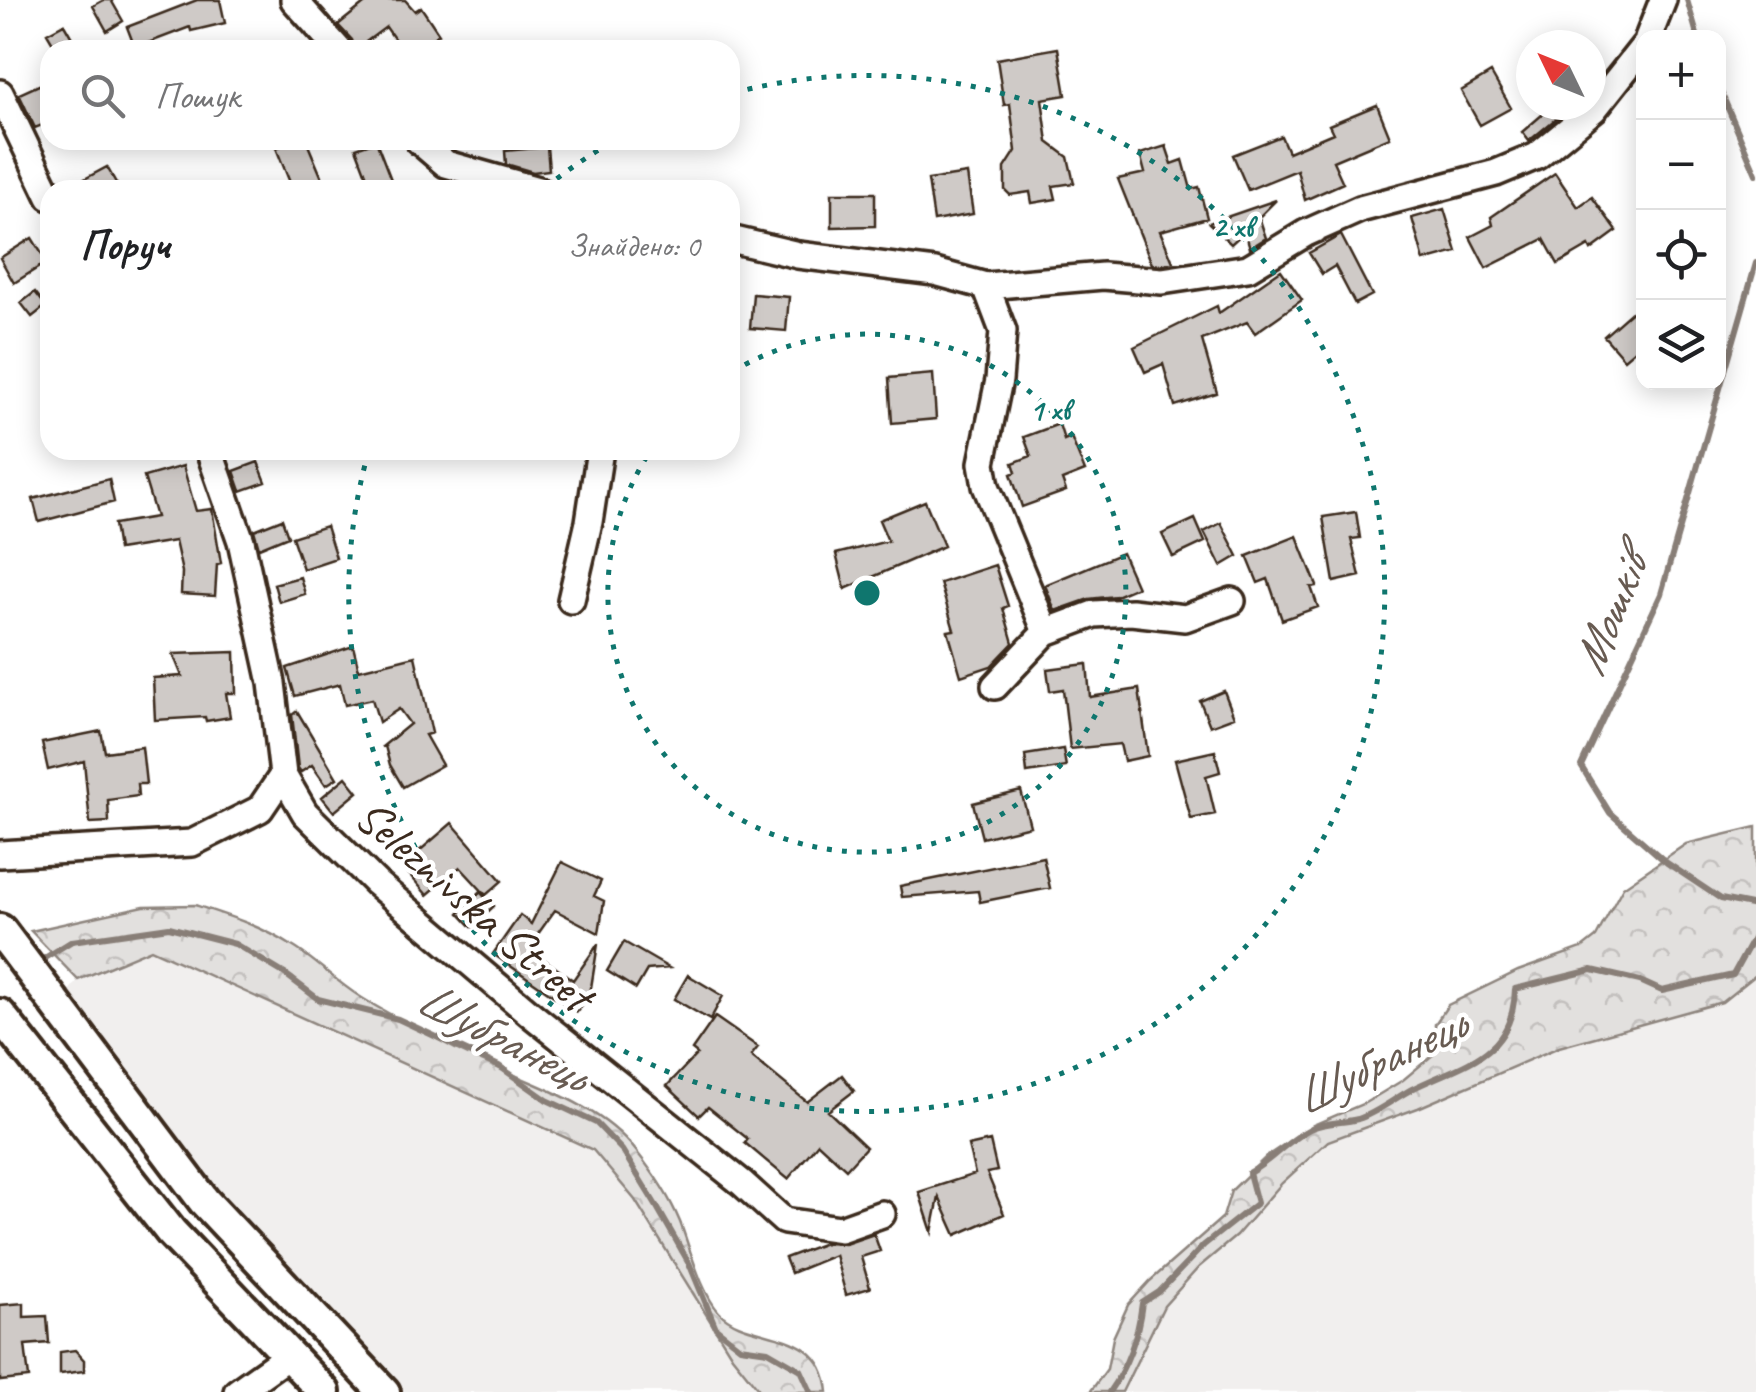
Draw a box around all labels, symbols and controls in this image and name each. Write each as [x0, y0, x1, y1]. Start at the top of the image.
north arrow [1516, 30, 1606, 120]
map controls [1636, 30, 1726, 390]
button: + [1636, 30, 1726, 120]
search box [40, 40, 740, 150]
icon: search [75, 68, 130, 123]
text: Пошук [155, 72, 240, 119]
button: − [1636, 120, 1726, 210]
text: 2 хв [1213, 208, 1259, 246]
button: locate [1636, 210, 1726, 300]
text: Поруч [80, 219, 170, 272]
text: Знайдено: 0 [568, 225, 700, 266]
button: layers [1636, 300, 1726, 390]
text: 1 хв [1030, 391, 1076, 429]
water label: Мошків [1556, 527, 1669, 684]
centre of rings [849, 575, 885, 611]
street label: Seleznivska Street [343, 786, 610, 1028]
water label: Шубранець [406, 966, 604, 1109]
water label: Шубранець [1283, 990, 1481, 1129]

